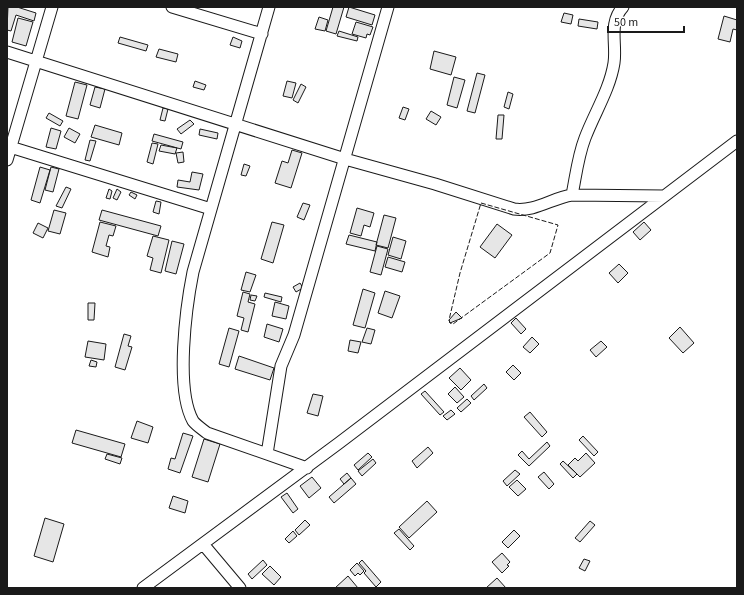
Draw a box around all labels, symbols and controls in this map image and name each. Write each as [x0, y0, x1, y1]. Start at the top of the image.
scale bar [608, 8, 684, 34]
text: 50 m [614, 14, 638, 31]

